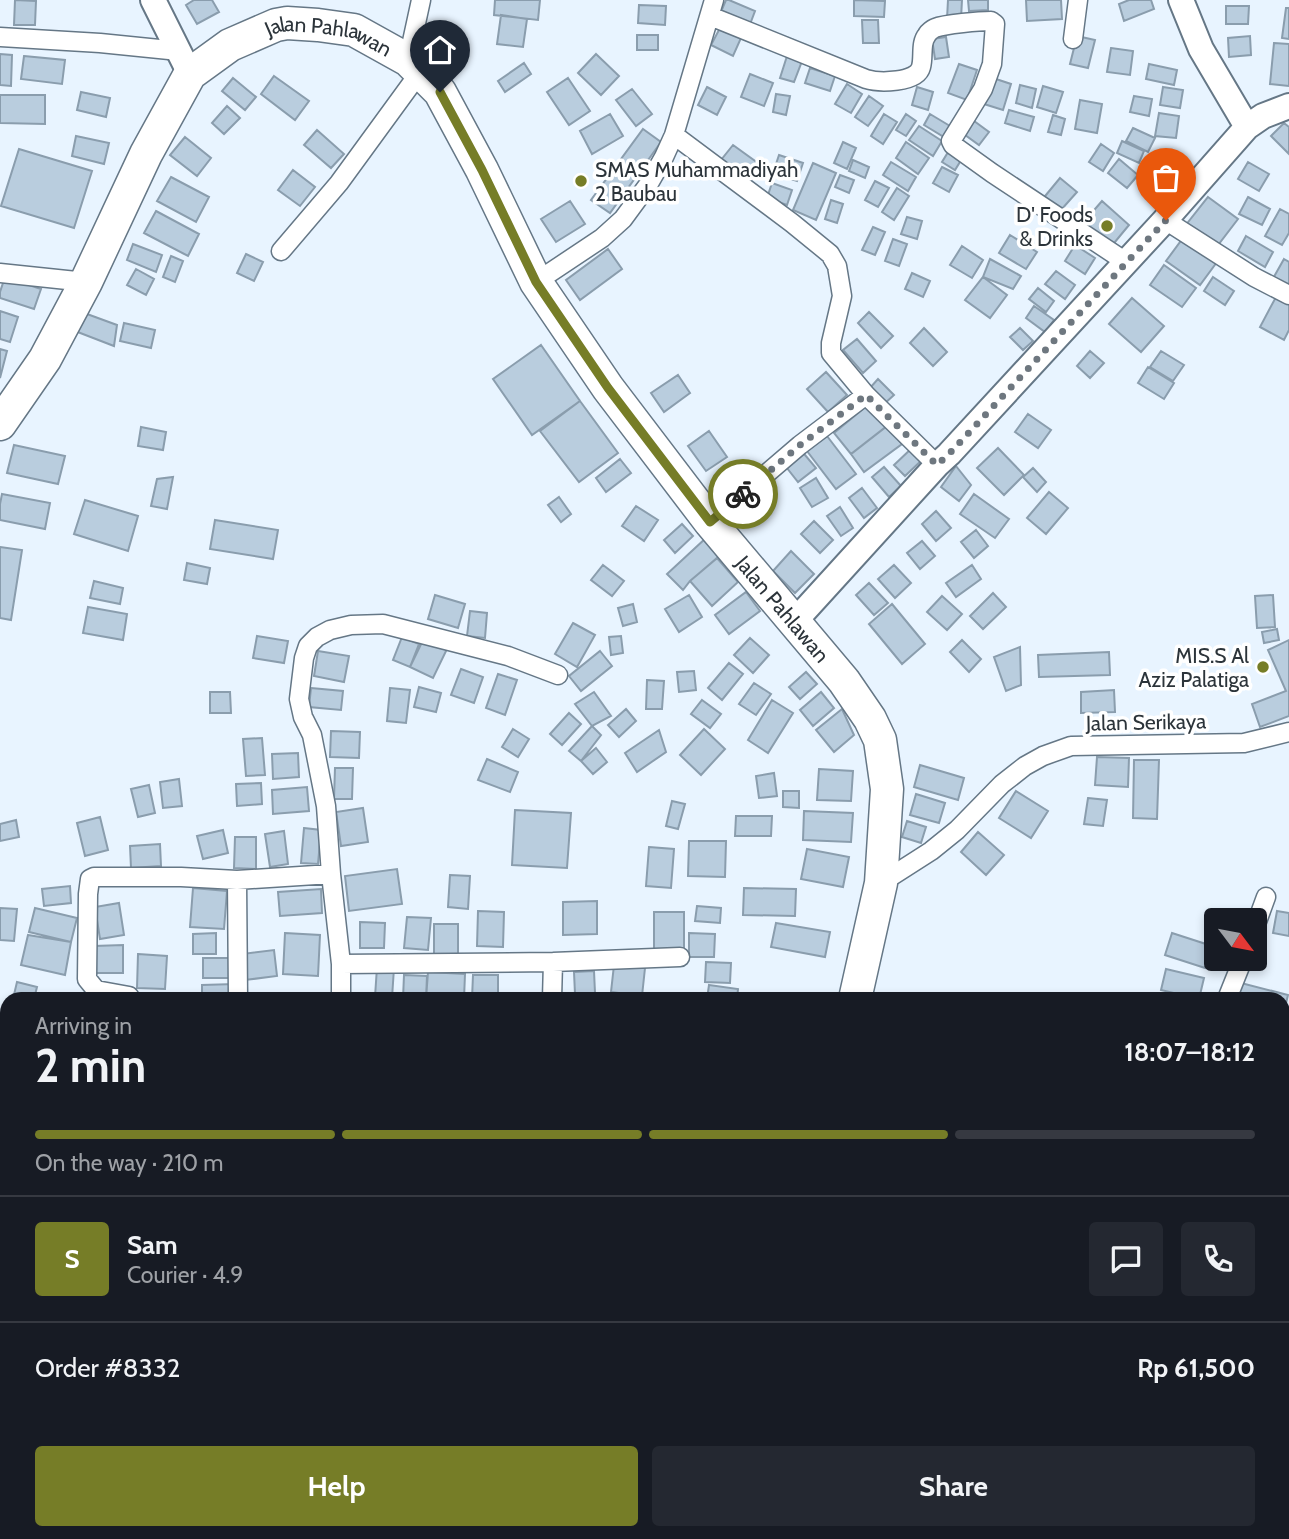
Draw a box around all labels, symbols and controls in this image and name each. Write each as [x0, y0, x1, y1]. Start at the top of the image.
street label: Jalan Pahlawan [260, 10, 397, 61]
pin [410, 20, 470, 92]
icon: home [421, 31, 459, 69]
pin [1136, 148, 1196, 220]
place label: SMAS Muhammadiyah 2 Baubau [595, 157, 798, 206]
icon: bag [1147, 159, 1185, 197]
marker: SMAS Muhammadiyah 2 Baubau [573, 173, 589, 189]
place label: D' Foods & Drinks [1016, 202, 1093, 251]
marker: D' Foods & Drinks [1099, 218, 1115, 234]
courier [708, 459, 778, 529]
icon: bike [724, 475, 762, 513]
street label: Jalan Pahlawan [730, 549, 835, 667]
place label: MIS.S Al Aziz Palatiga [1138, 643, 1249, 692]
marker: MIS.S Al Aziz Palatiga [1255, 659, 1271, 675]
street label: Jalan Serikaya [1085, 708, 1206, 736]
north arrow [1204, 908, 1267, 971]
map controls [1204, 908, 1267, 971]
text: Arriving in [35, 1012, 132, 1040]
text: 18:07–18:12 [1124, 1036, 1255, 1068]
text: 2 min [35, 1038, 146, 1094]
text: On the way · 210 m [35, 1149, 223, 1177]
button: chat [1089, 1222, 1163, 1296]
button: phone [1181, 1222, 1255, 1296]
text: Sam [127, 1229, 178, 1261]
text: S [64, 1243, 80, 1275]
text: Courier · 4.9 [127, 1261, 243, 1289]
text: Order #8332 [35, 1352, 180, 1384]
text: Rp 61,500 [1137, 1352, 1255, 1384]
button: Help [35, 1446, 638, 1526]
button: Share [652, 1446, 1255, 1526]

